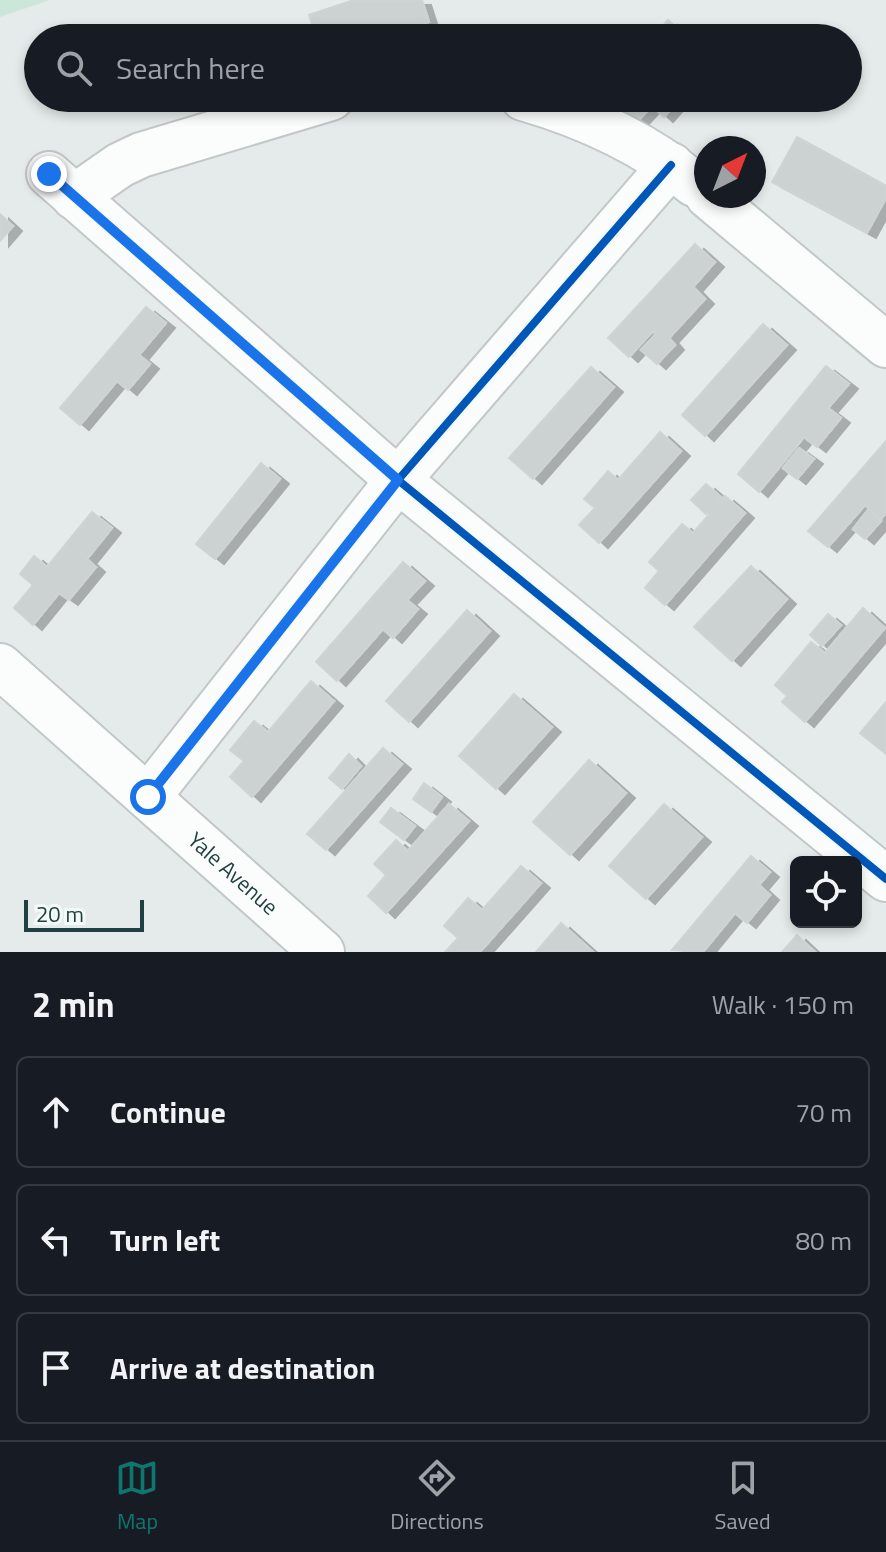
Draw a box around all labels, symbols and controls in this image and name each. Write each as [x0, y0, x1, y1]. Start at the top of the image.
search box [24, 24, 862, 112]
text: Search here [116, 45, 265, 91]
icon: search [52, 46, 96, 90]
north arrow [694, 136, 766, 208]
route end [31, 156, 67, 192]
route start [130, 779, 166, 815]
street label: Yale Avenue [180, 824, 286, 923]
map controls [790, 856, 862, 928]
button: locate [790, 856, 862, 928]
scale bar [24, 896, 144, 932]
text: 20 m [36, 897, 84, 931]
text: 2 min [32, 978, 115, 1030]
text: Walk · 150 m [712, 985, 854, 1024]
text: Continue [110, 1089, 226, 1135]
icon: ahead [34, 1090, 78, 1134]
text: 70 m [795, 1093, 852, 1132]
text: Turn left [110, 1217, 220, 1263]
icon: left [34, 1218, 78, 1262]
text: 80 m [795, 1221, 852, 1260]
text: Arrive at destination [110, 1345, 375, 1391]
icon: arrive [34, 1346, 78, 1390]
tab: Map [115, 1456, 159, 1538]
tab: Directions [390, 1456, 484, 1538]
tab: Saved [715, 1456, 771, 1538]

